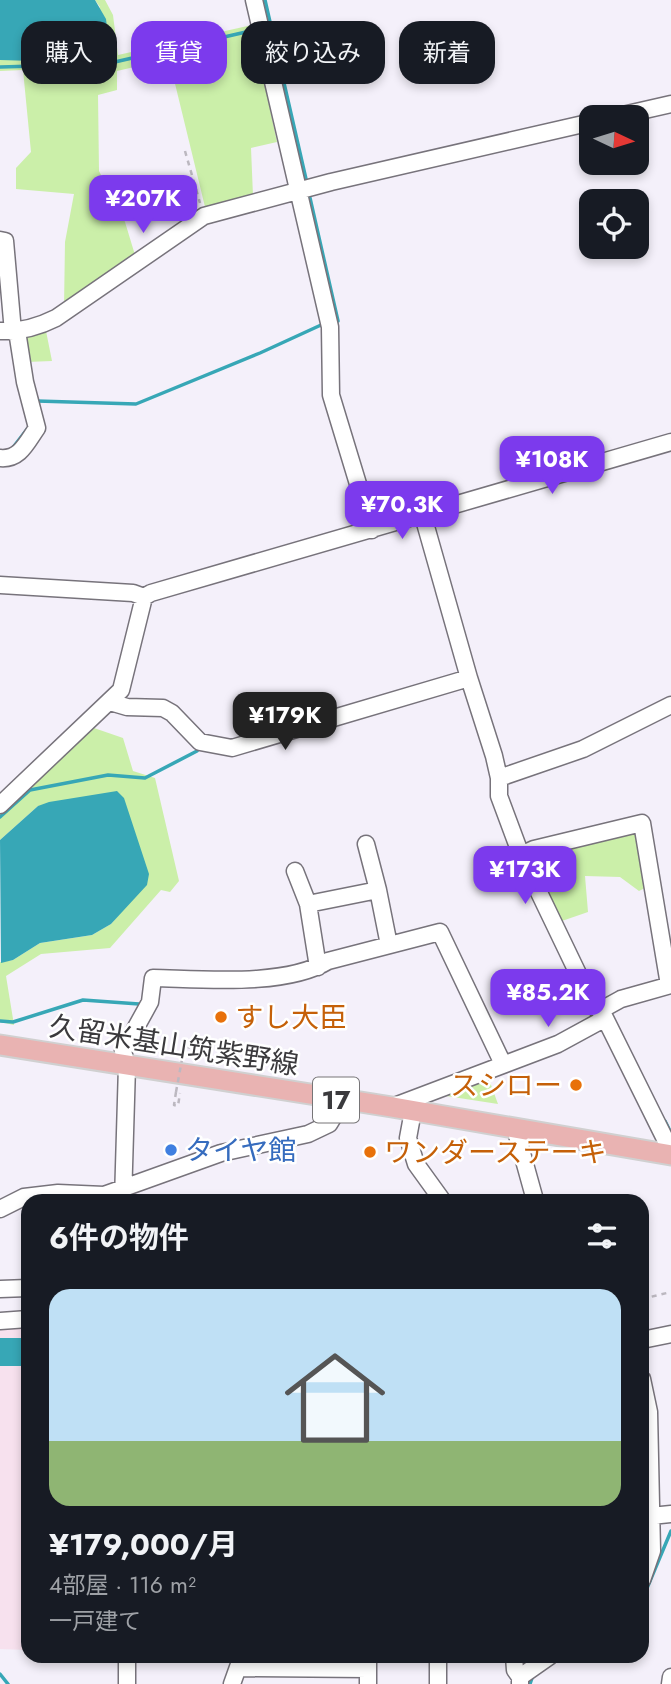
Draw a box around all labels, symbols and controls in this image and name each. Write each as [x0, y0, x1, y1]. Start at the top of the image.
chip: 購入 [21, 21, 117, 84]
chip: 賃貸 [131, 21, 227, 84]
chip: 絞り込み [241, 21, 385, 84]
chip: 新着 [399, 21, 495, 84]
north arrow [579, 105, 649, 175]
map controls [579, 105, 649, 259]
pin: ¥207K [94, 176, 192, 235]
text: ¥207K [105, 181, 181, 215]
button: locate [579, 189, 649, 259]
pin: ¥108K [503, 436, 601, 496]
text: ¥108K [516, 442, 588, 476]
pin: ¥70.3K [345, 482, 459, 541]
text: ¥70.3K [361, 487, 443, 521]
pin: ¥179K [236, 692, 334, 752]
text: ¥179K [249, 698, 321, 732]
pin: ¥173K [476, 846, 574, 906]
text: ¥173K [489, 852, 561, 886]
pin: ¥85.2K [491, 970, 605, 1029]
text: ¥85.2K [506, 975, 590, 1009]
place label: すし大臣 [235, 997, 347, 1038]
street label: 久留米基山筑紫野線 [46, 1006, 302, 1085]
marker: すし大臣 [213, 1009, 229, 1025]
place label: スシロー [450, 1065, 562, 1106]
marker: スシロー [568, 1077, 584, 1093]
road number: 17 [313, 1078, 359, 1122]
place label: タイヤ館 [185, 1130, 296, 1171]
place label: ワンダーステーキ [384, 1132, 607, 1173]
marker: タイヤ館 [163, 1142, 179, 1158]
marker: ワンダーステーキ [362, 1144, 378, 1160]
text: 6件の物件 [49, 1216, 189, 1259]
icon: filters [583, 1217, 621, 1255]
icon: home [272, 1335, 398, 1461]
text: ¥179,000/月 [49, 1523, 238, 1566]
text: 4部屋 · 116 m² [49, 1568, 196, 1602]
text: 一戸建て [49, 1604, 141, 1638]

